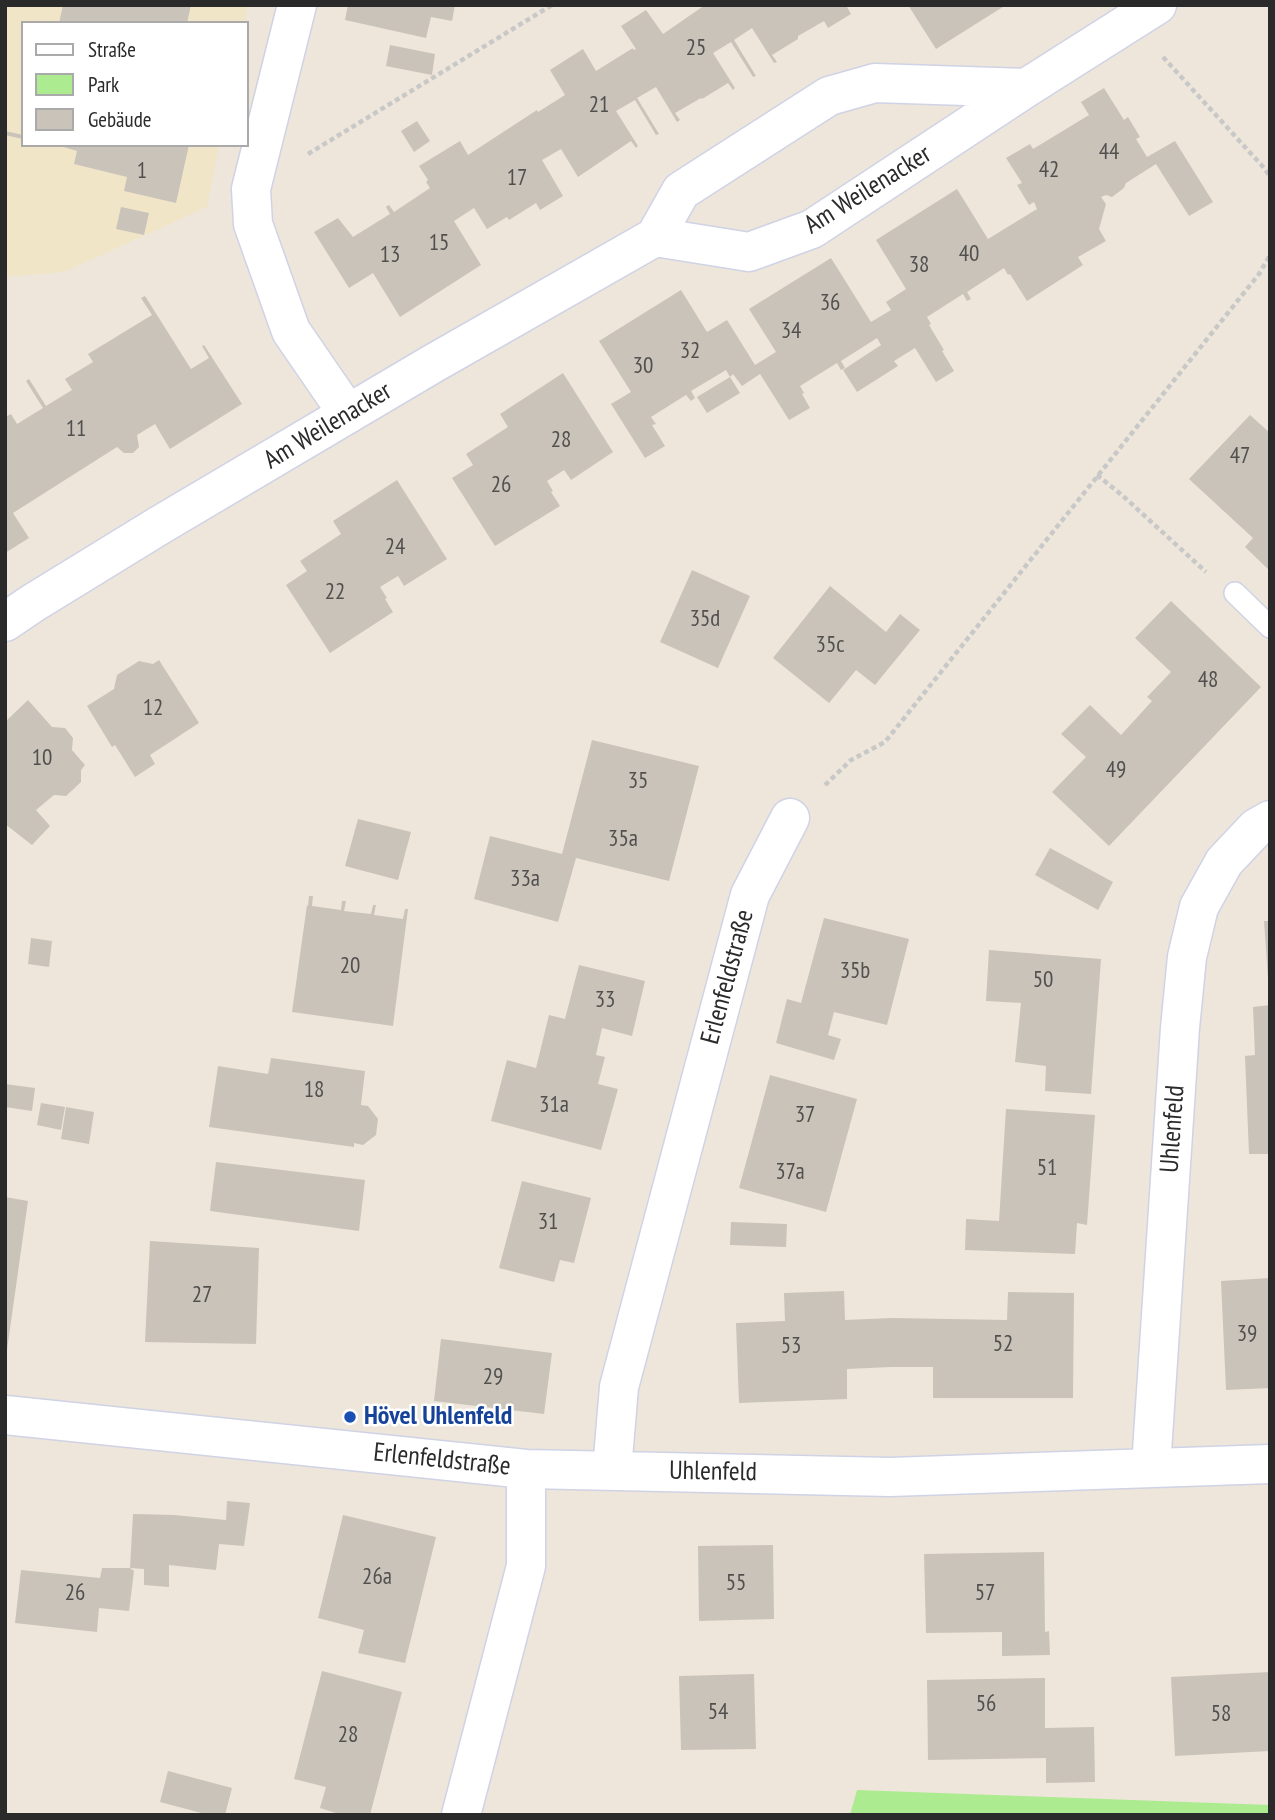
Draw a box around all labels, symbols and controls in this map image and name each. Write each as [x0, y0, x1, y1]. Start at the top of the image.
legend [21, 21, 248, 147]
house number: 25 [686, 34, 706, 62]
text: Straße [88, 36, 136, 63]
text: Park [88, 71, 119, 98]
house number: 21 [589, 91, 609, 119]
text: Gebäude [88, 106, 151, 133]
house number: 44 [1099, 138, 1119, 166]
street label: Am Weilenacker [799, 139, 937, 241]
house number: 42 [1039, 156, 1059, 184]
house number: 1 [137, 157, 147, 185]
house number: 17 [507, 164, 527, 192]
house number: 15 [429, 229, 449, 257]
house number: 40 [959, 240, 979, 268]
house number: 13 [380, 241, 400, 269]
house number: 38 [909, 251, 929, 279]
house number: 36 [820, 289, 840, 317]
house number: 34 [781, 317, 801, 345]
house number: 32 [680, 337, 700, 365]
house number: 30 [633, 352, 653, 380]
street label: Am Weilenacker [259, 376, 397, 476]
house number: 11 [66, 415, 86, 443]
house number: 28 [551, 426, 571, 454]
house number: 47 [1230, 442, 1250, 470]
house number: 26 [491, 471, 511, 499]
house number: 24 [385, 533, 405, 561]
house number: 22 [325, 578, 345, 606]
house number: 35d [690, 605, 720, 633]
house number: 35c [816, 631, 844, 659]
house number: 48 [1198, 666, 1218, 694]
house number: 12 [143, 694, 163, 722]
house number: 10 [32, 744, 52, 772]
house number: 49 [1106, 756, 1126, 784]
house number: 35 [628, 767, 648, 795]
house number: 35a [608, 825, 638, 853]
house number: 33a [510, 865, 540, 893]
street label: Erlenfeldstraße [695, 906, 761, 1048]
house number: 20 [340, 952, 360, 980]
house number: 35b [840, 957, 870, 985]
house number: 50 [1033, 966, 1053, 994]
house number: 33 [595, 986, 615, 1014]
house number: 18 [304, 1076, 324, 1104]
street label: Uhlenfeld [1154, 1084, 1192, 1174]
house number: 31a [539, 1091, 569, 1119]
house number: 37 [795, 1101, 815, 1129]
house number: 51 [1037, 1154, 1057, 1182]
house number: 37a [775, 1158, 805, 1186]
house number: 31 [538, 1208, 558, 1236]
house number: 27 [192, 1281, 212, 1309]
house number: 39 [1237, 1320, 1257, 1348]
house number: 52 [993, 1330, 1013, 1358]
house number: 53 [781, 1332, 801, 1360]
house number: 29 [483, 1363, 503, 1391]
place label: Hövel Uhlenfeld [364, 1401, 512, 1433]
marker: Hövel Uhlenfeld [342, 1409, 358, 1425]
street label: Erlenfeldstraße [372, 1437, 512, 1483]
street label: Uhlenfeld [669, 1456, 757, 1488]
house number: 26a [362, 1563, 392, 1591]
house number: 55 [726, 1569, 746, 1597]
house number: 26 [65, 1579, 85, 1607]
house number: 57 [975, 1579, 995, 1607]
house number: 56 [976, 1690, 996, 1718]
house number: 54 [708, 1698, 728, 1726]
house number: 58 [1211, 1700, 1231, 1728]
house number: 28 [338, 1721, 358, 1749]

